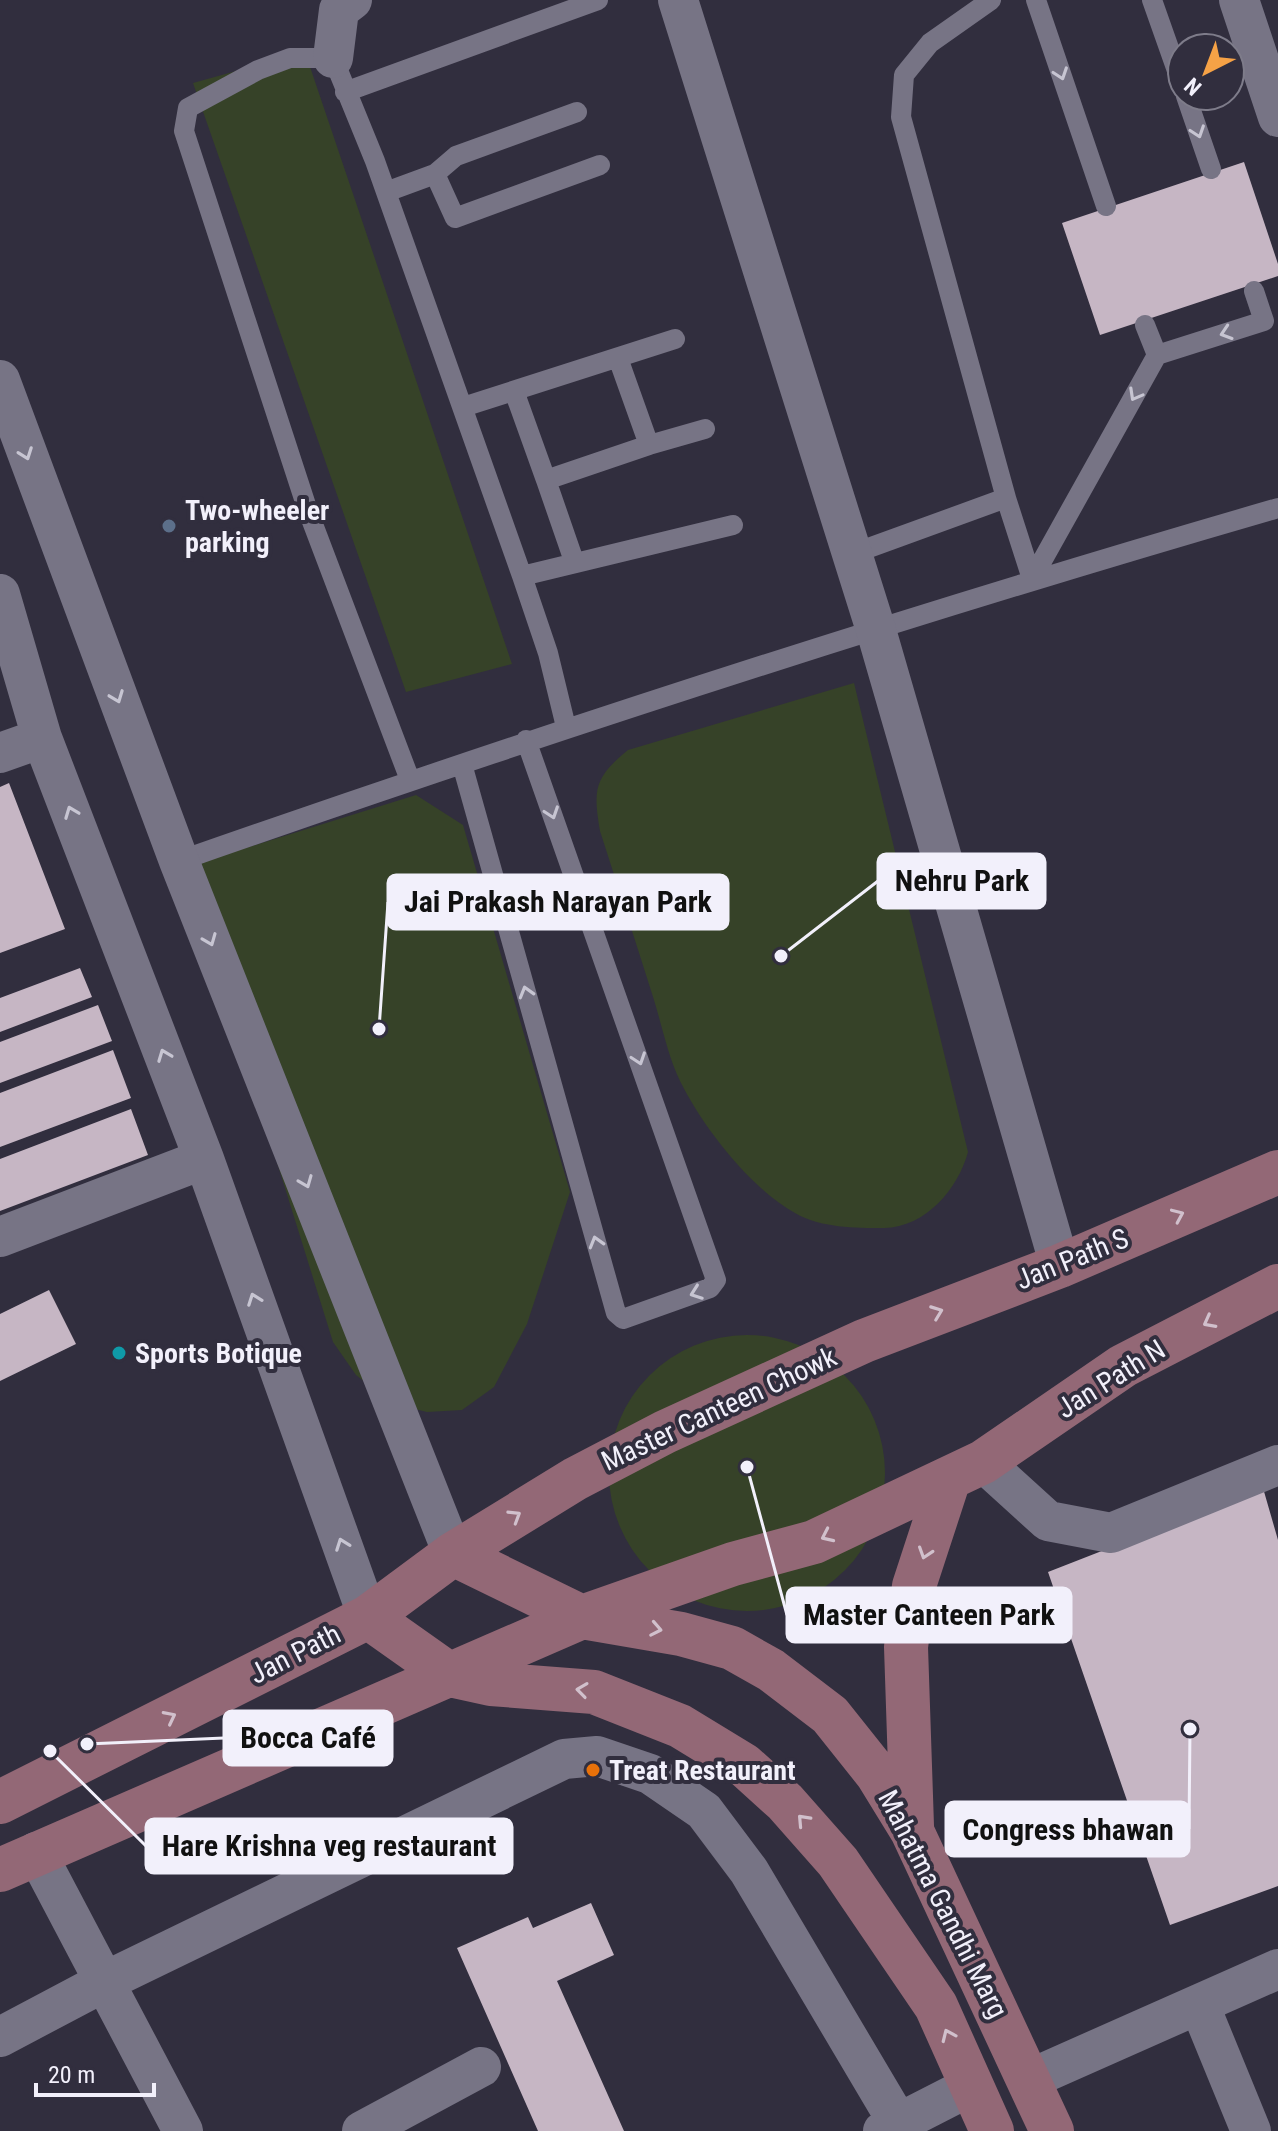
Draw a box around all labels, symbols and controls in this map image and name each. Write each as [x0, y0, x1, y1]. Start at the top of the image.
north arrow [1166, 32, 1246, 112]
one-way arrow [1052, 66, 1068, 80]
text: N [1180, 73, 1206, 100]
one-way arrow [1189, 125, 1205, 139]
one-way arrow [1220, 324, 1234, 340]
one-way arrow [1129, 386, 1145, 401]
one-way arrow [16, 446, 33, 460]
place label: Two-wheeler parking [185, 494, 329, 559]
marker: Two-wheeler parking [160, 517, 178, 535]
one-way arrow [107, 689, 124, 703]
one-way arrow [64, 806, 81, 820]
one-way arrow [543, 806, 559, 820]
callout: Nehru Park [878, 854, 1045, 908]
text: Nehru Park [895, 863, 1030, 898]
callout: Jai Prakash Narayan Park [388, 875, 728, 929]
text: Jai Prakash Narayan Park [404, 884, 713, 919]
one-way arrow [200, 932, 217, 946]
one-way arrow [519, 985, 535, 999]
one-way arrow [157, 1049, 174, 1063]
one-way arrow [629, 1051, 646, 1065]
one-way arrow [296, 1174, 313, 1188]
one-way arrow [1170, 1209, 1184, 1225]
street label: Jan Path S [1011, 1222, 1133, 1296]
one-way arrow [589, 1236, 605, 1250]
one-way arrow [690, 1283, 704, 1300]
one-way arrow [247, 1293, 264, 1307]
one-way arrow [929, 1305, 943, 1322]
one-way arrow [1202, 1312, 1217, 1327]
street label: Jan Path N [1051, 1333, 1171, 1425]
place label: Sports Botique [135, 1337, 302, 1370]
street label: Master Canteen Chowk [596, 1340, 842, 1478]
marker: Sports Botique [110, 1344, 128, 1362]
one-way arrow [506, 1511, 521, 1526]
one-way arrow [821, 1526, 836, 1542]
one-way arrow [335, 1538, 351, 1552]
one-way arrow [918, 1545, 934, 1559]
callout: Master Canteen Park [787, 1588, 1071, 1642]
text: Master Canteen Park [803, 1597, 1056, 1632]
street label: Jan Path [244, 1617, 346, 1691]
one-way arrow [649, 1620, 663, 1637]
one-way arrow [575, 1682, 589, 1699]
one-way arrow [161, 1711, 176, 1726]
callout: Bocca Café [224, 1711, 392, 1765]
text: Bocca Café [240, 1720, 376, 1755]
place label: Treat Restaurant [609, 1754, 796, 1787]
marker: Treat Restaurant [584, 1761, 602, 1779]
street label: Mahatma Gandhi Marg [871, 1785, 1015, 2023]
callout: Congress bhawan [946, 1802, 1189, 1856]
text: Congress bhawan [962, 1812, 1174, 1847]
one-way arrow [798, 1815, 812, 1830]
callout: Hare Krishna veg restaurant [146, 1819, 512, 1873]
text: Hare Krishna veg restaurant [162, 1828, 496, 1863]
one-way arrow [942, 2028, 958, 2043]
scale bar [36, 2047, 154, 2097]
text: 20 m [48, 2061, 95, 2089]

